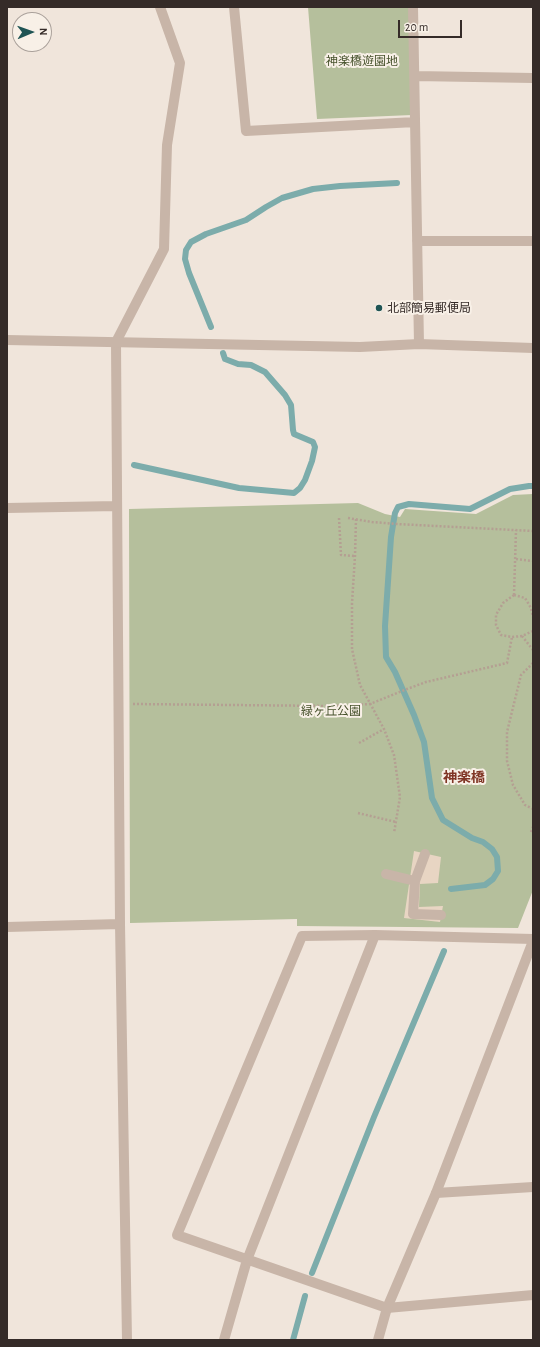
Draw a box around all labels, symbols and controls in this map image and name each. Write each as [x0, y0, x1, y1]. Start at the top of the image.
north arrow [12, 12, 52, 52]
scale bar [400, 12, 464, 38]
text: 20 m [405, 21, 428, 33]
text: N [38, 28, 49, 36]
park label: 神楽橋遊園地 [326, 54, 398, 68]
place label: 北部簡易郵便局 [387, 301, 471, 315]
marker: 北部簡易郵便局 [374, 303, 384, 313]
park label: 緑ヶ丘公園 [301, 704, 361, 718]
district label: 神楽橋 [443, 770, 485, 786]

